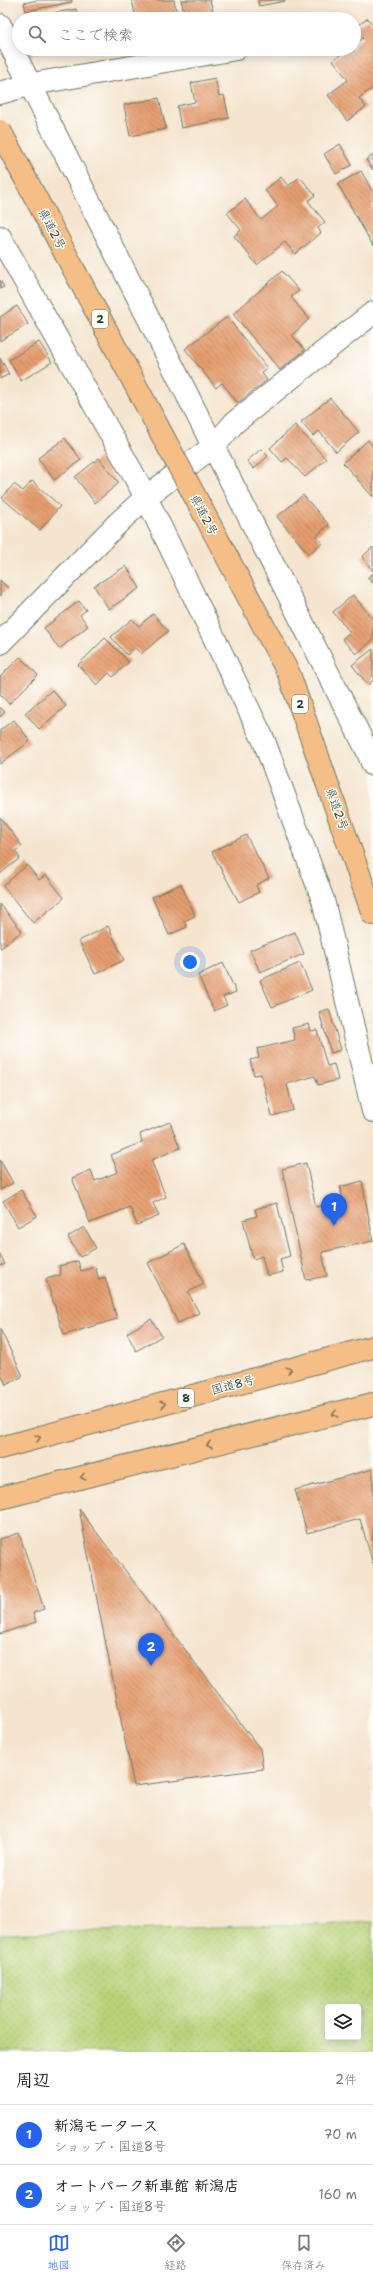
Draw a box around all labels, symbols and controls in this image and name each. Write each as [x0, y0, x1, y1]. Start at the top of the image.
search box [12, 12, 361, 56]
icon: search [26, 23, 48, 45]
text: ここで検索 [58, 25, 133, 45]
street label: 県道2号 [35, 206, 69, 252]
road number: 2 [92, 310, 108, 328]
street label: 県道2号 [187, 492, 221, 538]
road number: 2 [292, 695, 308, 713]
street label: 県道2号 [322, 785, 352, 833]
your location [180, 952, 200, 972]
pin: 1 [321, 1193, 347, 1226]
one-way arrow [285, 1366, 292, 1375]
street label: 国道8号 [209, 1372, 257, 1398]
road number: 8 [178, 1389, 194, 1407]
one-way arrow [159, 1400, 166, 1409]
one-way arrow [332, 1409, 338, 1417]
one-way arrow [34, 1434, 41, 1442]
one-way arrow [206, 1441, 212, 1449]
one-way arrow [80, 1473, 86, 1481]
pin: 2 [138, 1633, 164, 1666]
map controls [325, 2004, 361, 2040]
button: layers [325, 2004, 361, 2040]
text: 周辺 [16, 2069, 50, 2091]
text: 2件 [335, 2071, 357, 2088]
text: 新潟モータース [54, 2116, 158, 2136]
text: 1 [26, 2126, 32, 2143]
text: 70 m [323, 2126, 357, 2143]
text: ショップ · 国道8号 [54, 2138, 166, 2155]
text: オートパーク新車館 新潟店 [54, 2176, 239, 2196]
text: 2 [24, 2186, 34, 2203]
text: 160 m [319, 2186, 357, 2203]
text: ショップ · 国道8号 [54, 2198, 166, 2215]
tab: 地図 [48, 2232, 70, 2273]
tab: 経路 [165, 2232, 187, 2273]
tab: 保存済み [282, 2232, 326, 2273]

